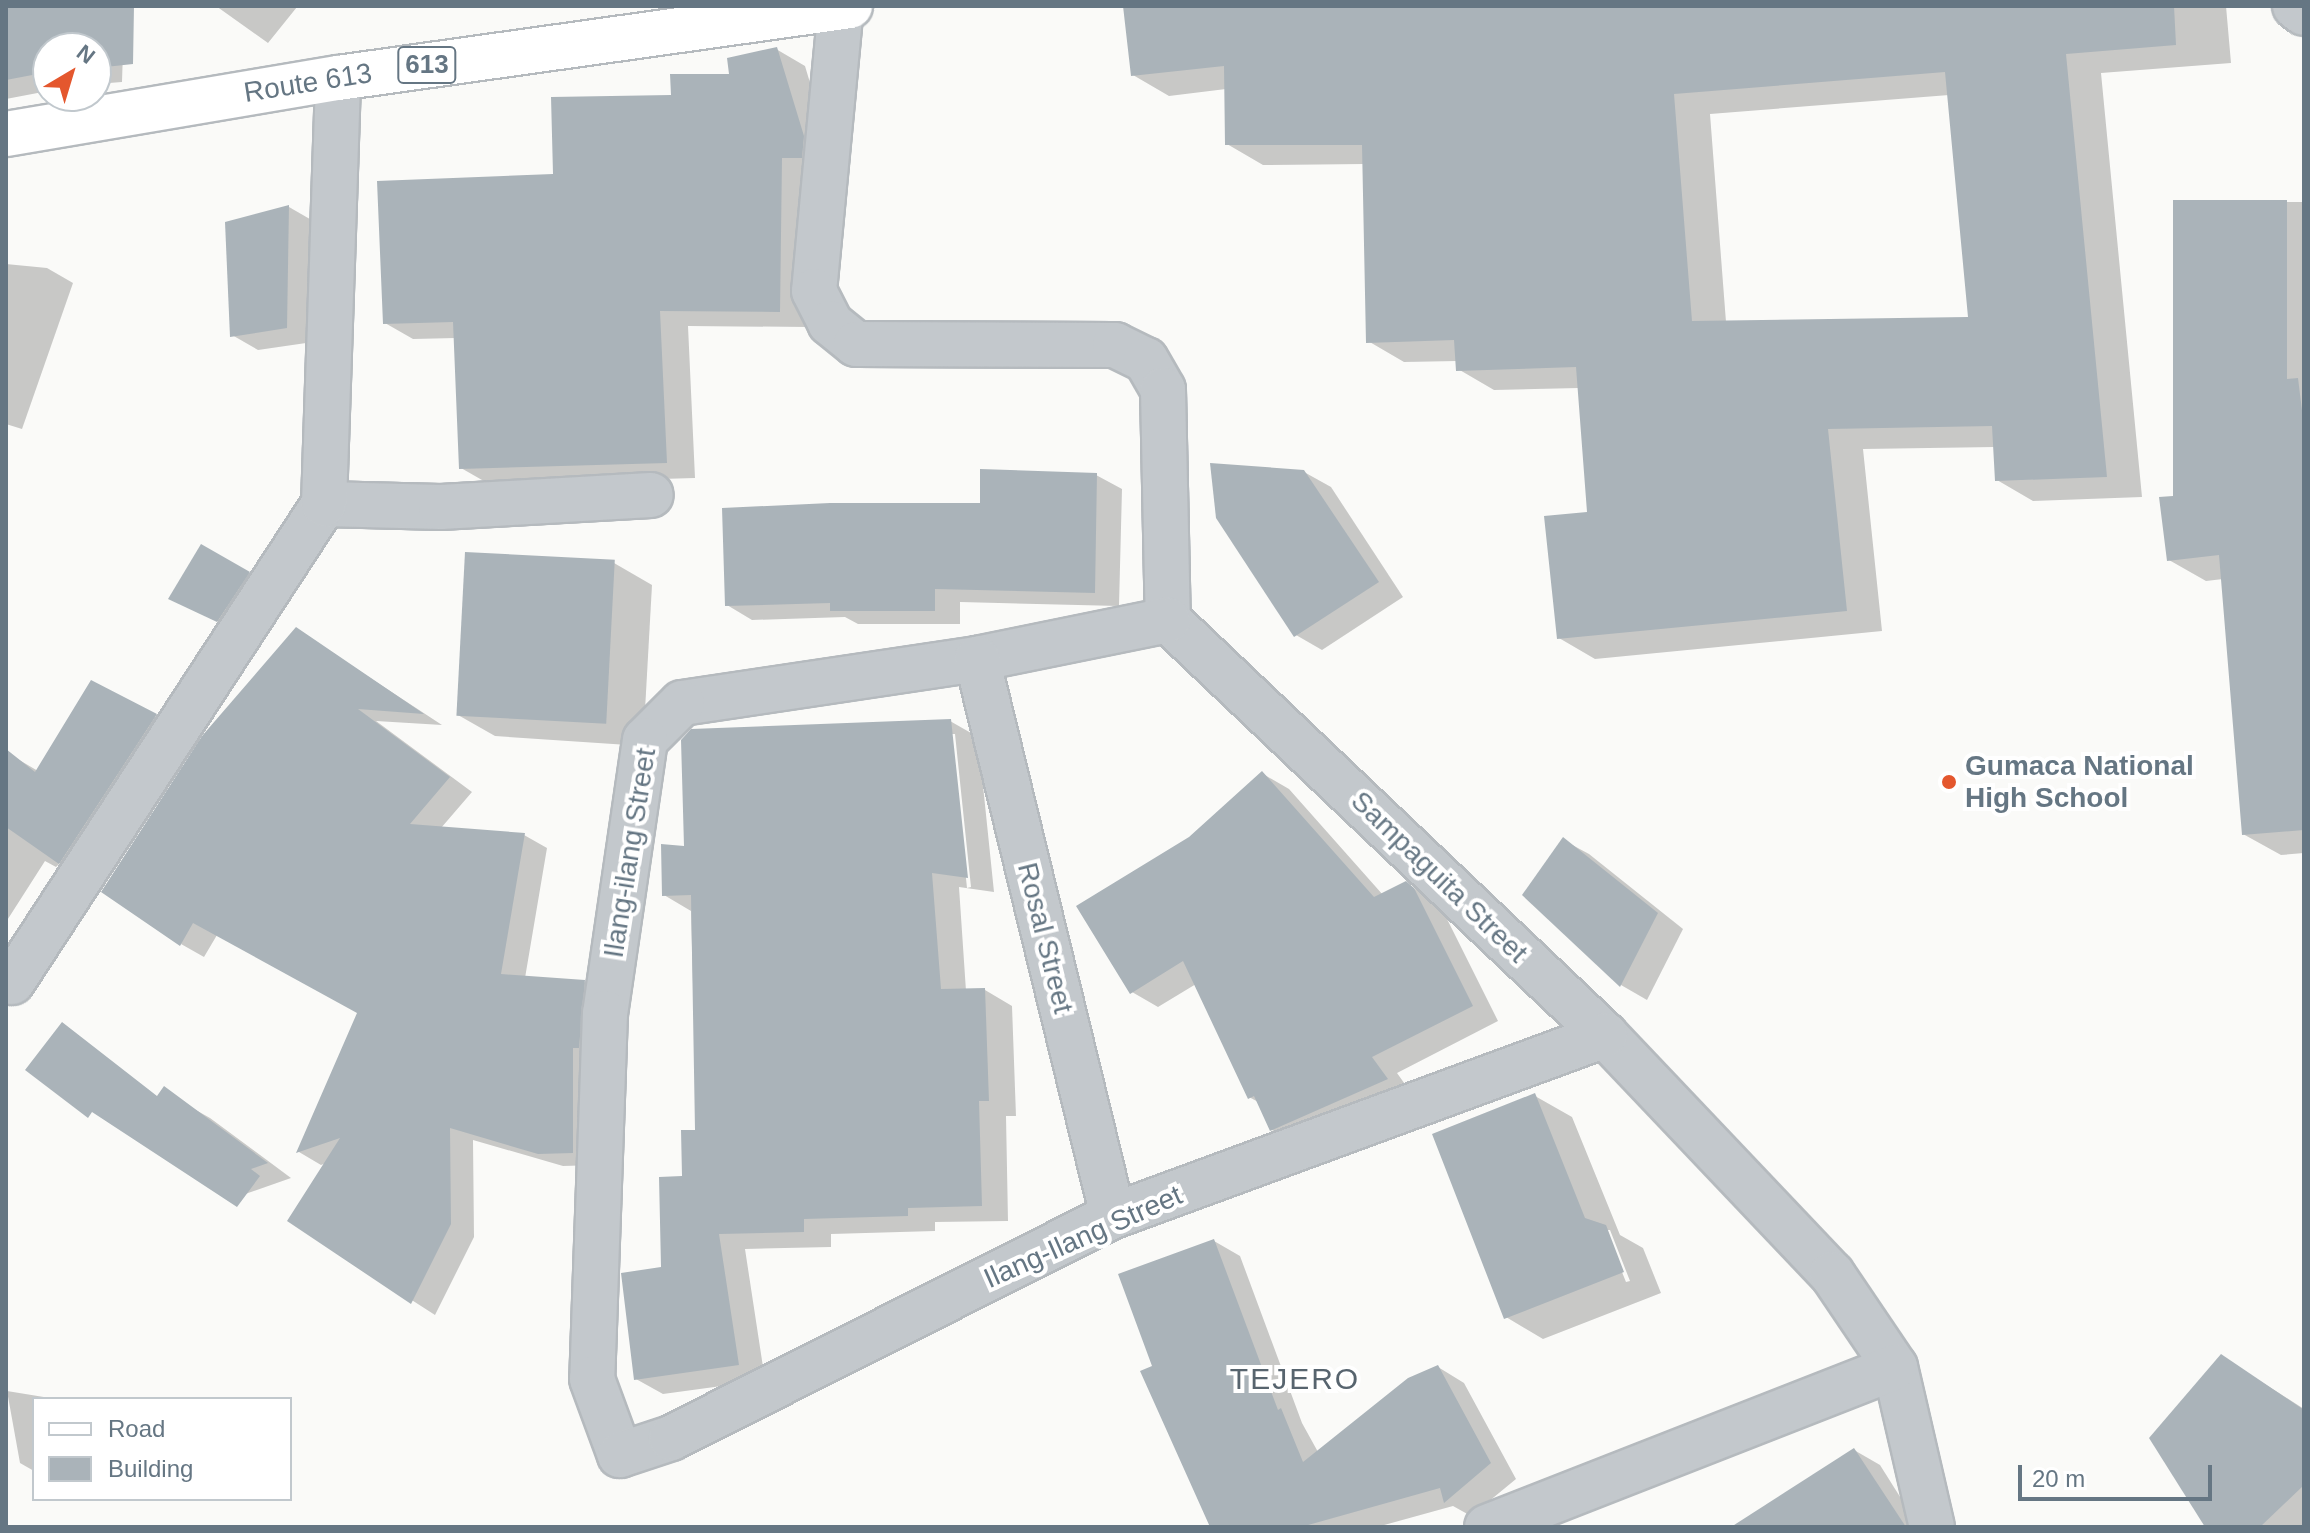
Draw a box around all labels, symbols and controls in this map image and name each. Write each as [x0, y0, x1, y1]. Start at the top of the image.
north arrow [32, 32, 112, 112]
text: N [72, 40, 100, 69]
road number: 613 [397, 43, 457, 87]
street label: Route 613 [242, 56, 374, 110]
street label: Ilang-ilang Street [597, 746, 663, 960]
place label: Gumaca National High School [1965, 749, 2194, 815]
marker: Gumaca National High School [1940, 773, 1958, 791]
street label: Sampaguita Street [1344, 784, 1534, 970]
street label: Rosal Street [1010, 859, 1080, 1017]
street label: Ilang-Ilang Street [979, 1178, 1187, 1296]
district label: TEJERO [1230, 1361, 1360, 1397]
legend [32, 1397, 292, 1501]
text: Road [108, 1415, 165, 1442]
scale bar [2022, 1449, 2216, 1499]
text: Building [108, 1455, 193, 1482]
text: 20 m [2032, 1465, 2085, 1492]

